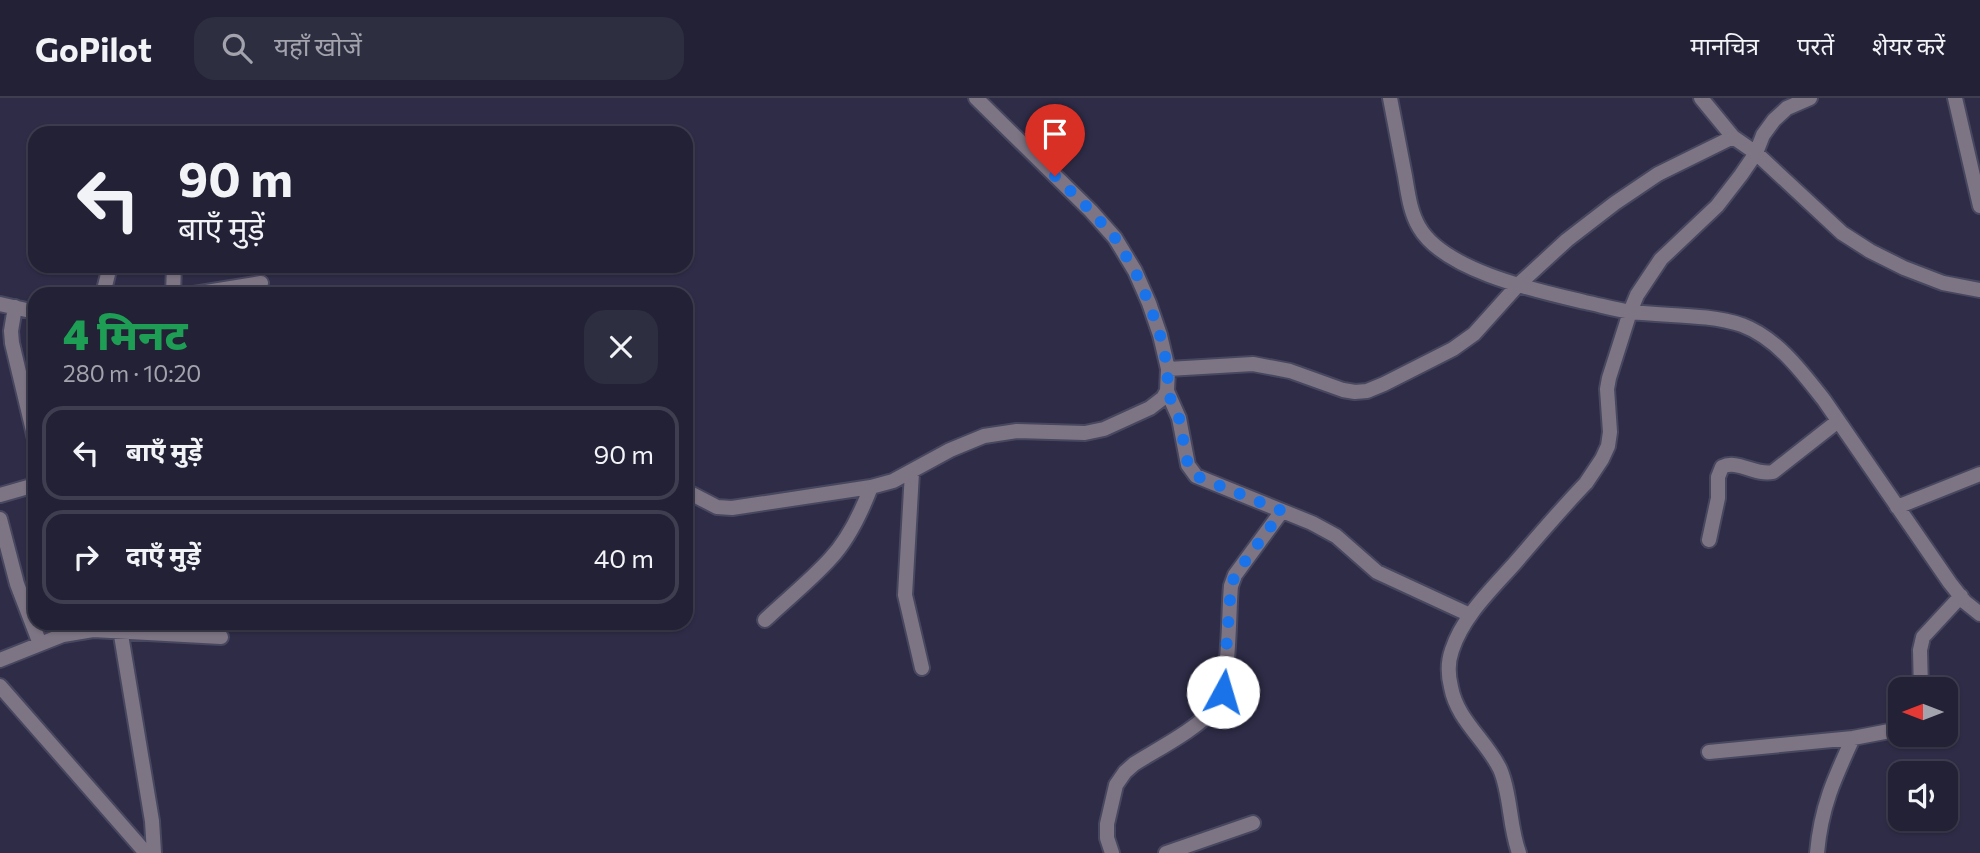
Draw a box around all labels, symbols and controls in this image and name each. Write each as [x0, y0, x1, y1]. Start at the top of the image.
search box [194, 17, 684, 80]
text: GoPilot [35, 28, 152, 69]
icon: search [218, 29, 256, 67]
text: यहाँ खोजें [274, 30, 362, 61]
text: मानचित्र [1690, 31, 1759, 60]
text: परतें [1797, 31, 1834, 60]
text: शेयर करें [1872, 31, 1945, 60]
pin [1025, 104, 1085, 176]
icon: arrive [1036, 115, 1074, 153]
text: 90 m [178, 147, 293, 207]
icon: left [63, 154, 154, 245]
text: बाएँ मुड़ें [178, 207, 265, 247]
text: 4 मिनट [63, 307, 188, 359]
button: close [584, 310, 658, 384]
text: 280 m · 10:20 [63, 359, 201, 387]
icon: left [67, 434, 105, 472]
text: बाएँ मुड़ें [126, 435, 202, 466]
text: 90 m [594, 438, 654, 469]
icon: right [67, 538, 105, 576]
text: दाएँ मुड़ें [126, 539, 201, 570]
text: 40 m [594, 542, 654, 573]
position arrow [1186, 655, 1260, 729]
north arrow [1888, 677, 1958, 747]
map controls [1888, 677, 1958, 831]
button: sound [1888, 761, 1958, 831]

